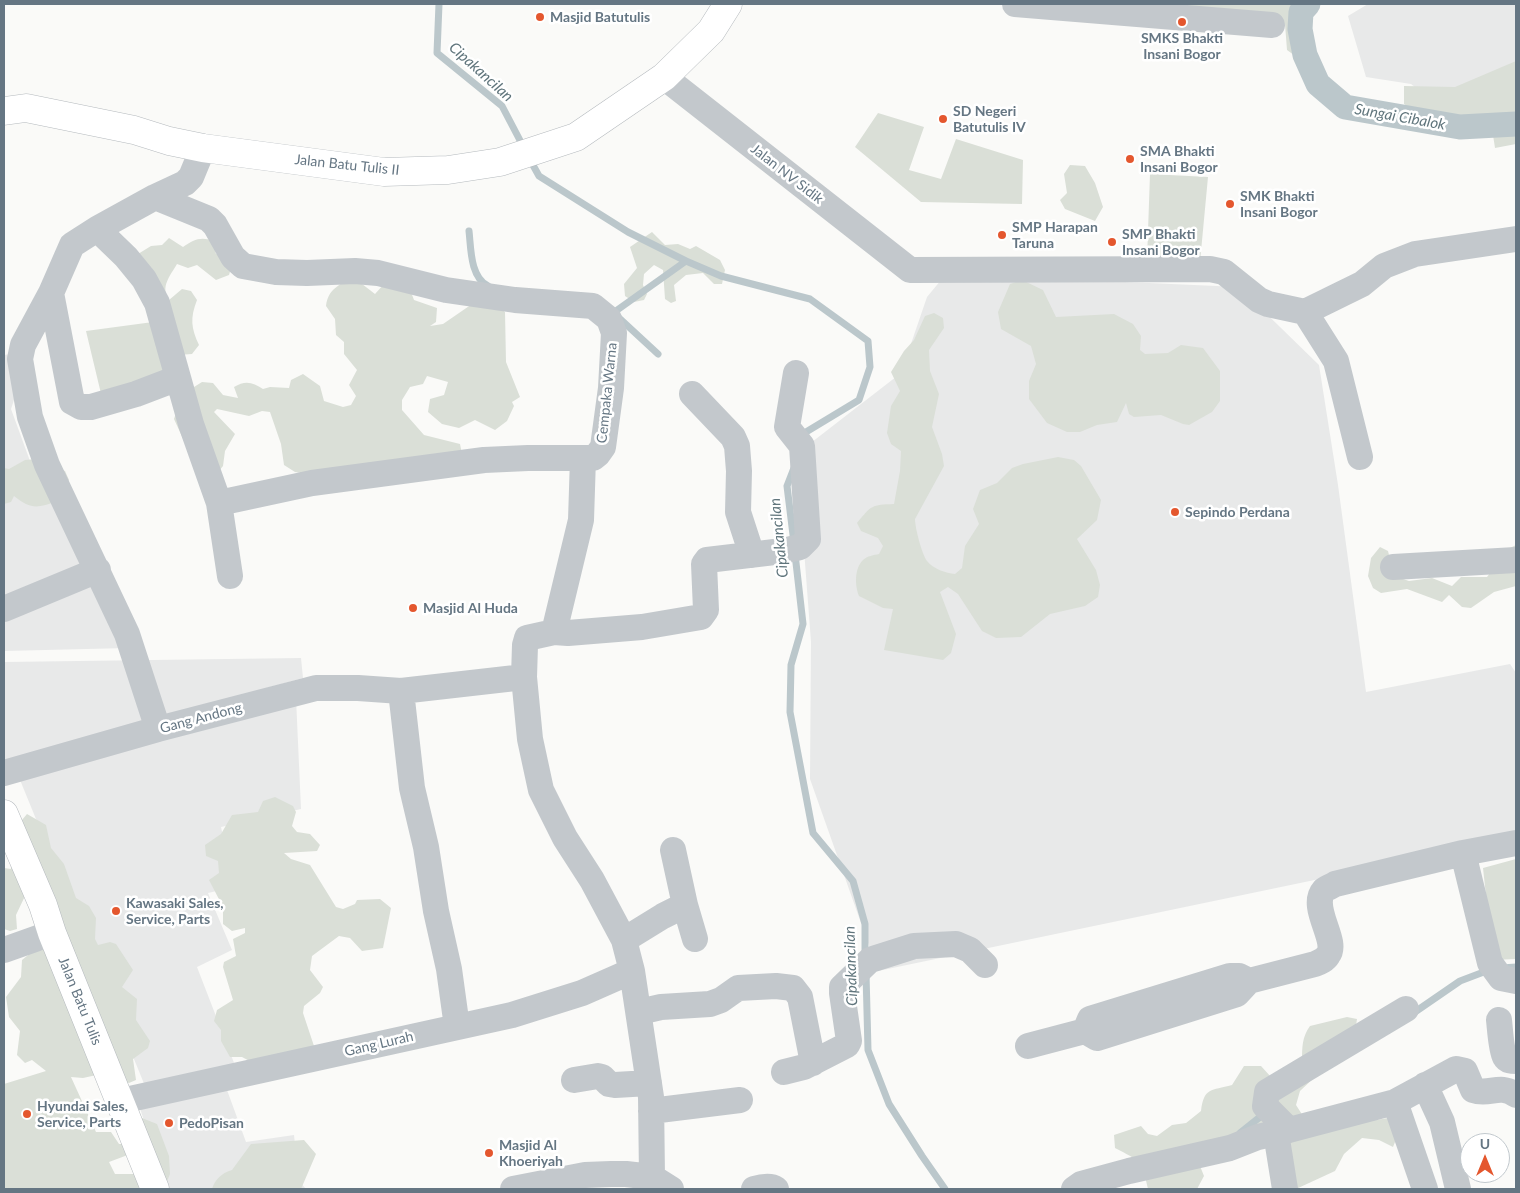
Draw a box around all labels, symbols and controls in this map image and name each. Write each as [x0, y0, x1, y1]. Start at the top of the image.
place label: Masjid Batutulis [550, 9, 650, 25]
marker: Masjid Batutulis [534, 11, 546, 23]
marker: SMKS Bhakti Insani Bogor [1176, 16, 1188, 28]
place label: SMKS Bhakti Insani Bogor [1141, 30, 1223, 62]
water label: Cipakancilan [445, 39, 517, 105]
water label: Sungai Cibalok [1353, 100, 1447, 134]
place label: SD Negeri Batutulis IV [953, 103, 1026, 136]
marker: SD Negeri Batutulis IV [937, 113, 949, 125]
street label: Jalan NV Sidik [747, 141, 827, 207]
place label: SMA Bhakti Insani Bogor [1140, 143, 1218, 176]
street label: Jalan Batu Tulis II [294, 151, 400, 179]
marker: SMA Bhakti Insani Bogor [1124, 153, 1136, 165]
place label: SMK Bhakti Insani Bogor [1240, 188, 1318, 220]
marker: SMK Bhakti Insani Bogor [1224, 198, 1236, 210]
place label: SMP Harapan Taruna [1012, 219, 1098, 252]
place label: SMP Bhakti Insani Bogor [1122, 226, 1200, 258]
marker: SMP Harapan Taruna [996, 229, 1008, 241]
marker: SMP Bhakti Insani Bogor [1106, 236, 1118, 248]
street label: Cempaka Warna [593, 342, 621, 444]
water label: Cipakancilan [766, 497, 792, 579]
place label: Sepindo Perdana [1185, 504, 1290, 520]
marker: Sepindo Perdana [1169, 506, 1181, 518]
place label: Masjid Al Huda [423, 600, 518, 616]
marker: Masjid Al Huda [407, 602, 419, 614]
street label: Gang Andong [158, 699, 244, 737]
place label: Kawasaki Sales, Service, Parts [126, 895, 224, 928]
marker: Kawasaki Sales, Service, Parts [110, 905, 122, 917]
water label: Cipakancilan [841, 926, 861, 1006]
street label: Jalan Batu Tulis [55, 954, 105, 1048]
street label: Gang Lurah [343, 1028, 415, 1060]
place label: Hyundai Sales, Service, Parts [37, 1098, 128, 1130]
marker: Hyundai Sales, Service, Parts [21, 1108, 33, 1120]
place label: PedoPisan [179, 1115, 244, 1131]
marker: PedoPisan [163, 1117, 175, 1129]
north arrow [1460, 1133, 1510, 1183]
text: U [1480, 1135, 1490, 1152]
place label: Masjid Al Khoeriyah [499, 1137, 563, 1170]
marker: Masjid Al Khoeriyah [483, 1147, 495, 1159]

